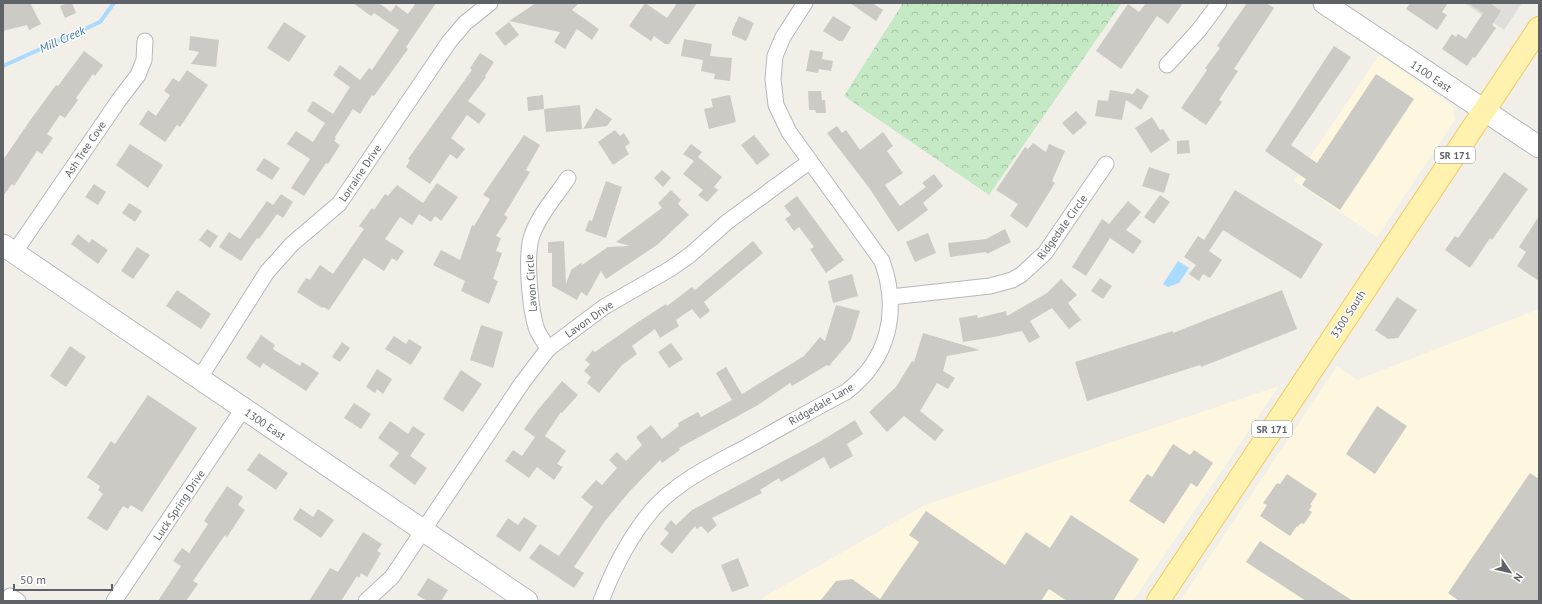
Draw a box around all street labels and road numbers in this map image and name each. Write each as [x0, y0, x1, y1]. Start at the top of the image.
street label: 1100 East [1408, 57, 1454, 95]
street label: Ash Tree Cove [61, 118, 109, 180]
street label: Lorraine Drive [336, 141, 384, 204]
road number: SR 171 [1435, 147, 1475, 163]
street label: Ridgedale Circle [1034, 192, 1090, 262]
street label: Lavon Circle [522, 253, 540, 312]
street label: 3300 South [1327, 287, 1369, 341]
street label: Lavon Drive [562, 297, 616, 341]
street label: Ridgedale Lane [786, 380, 856, 428]
street label: 1300 East [242, 405, 288, 443]
road number: SR 171 [1252, 421, 1292, 437]
street label: Luck Spring Drive [150, 467, 208, 543]

